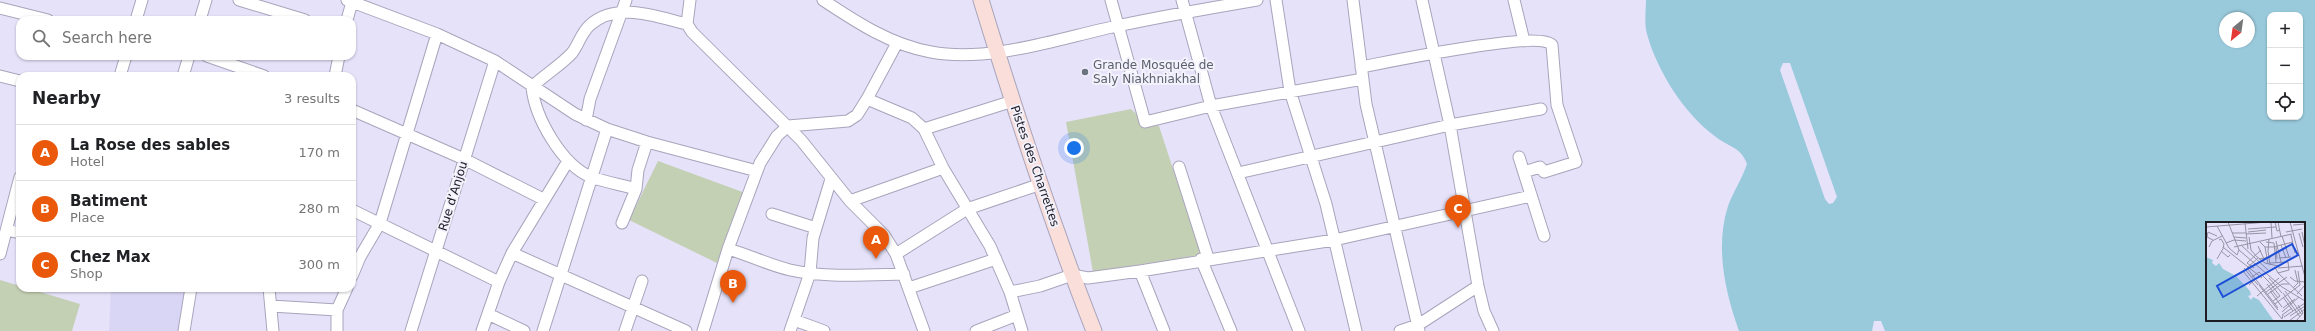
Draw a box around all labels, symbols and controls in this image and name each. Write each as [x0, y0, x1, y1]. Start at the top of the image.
north arrow [2219, 12, 2255, 48]
map controls [2267, 12, 2303, 120]
button: + [2267, 12, 2303, 48]
search box [16, 16, 356, 60]
icon: search [30, 27, 52, 49]
text: Search here [62, 29, 152, 47]
button: − [2267, 48, 2303, 84]
place label: Grande Mosquée de Saly Niakhniakhal [1093, 58, 1214, 86]
marker: Grande Mosquée de Saly Niakhniakhal [1080, 67, 1090, 77]
button: locate [2267, 84, 2303, 120]
text: Nearby [32, 88, 101, 108]
text: 3 results [284, 91, 340, 106]
street label: Pistes des Charrettes [1008, 104, 1062, 228]
text: La Rose des sables [70, 136, 230, 154]
your location [1064, 138, 1084, 158]
text: A [40, 145, 50, 160]
text: 170 m [298, 145, 340, 160]
text: Hotel [70, 154, 104, 169]
street label: Rue d’Anjou [436, 159, 470, 233]
text: Batiment [70, 192, 148, 210]
pin: C [1445, 195, 1471, 228]
text: B [40, 201, 50, 216]
text: 280 m [298, 201, 340, 216]
text: Place [70, 210, 105, 225]
inset map [2206, 222, 2305, 321]
pin: A [863, 226, 889, 259]
text: Chez Max [70, 248, 151, 266]
text: C [40, 257, 50, 272]
text: 300 m [298, 257, 340, 272]
text: Shop [70, 266, 103, 281]
pin: B [720, 270, 746, 303]

